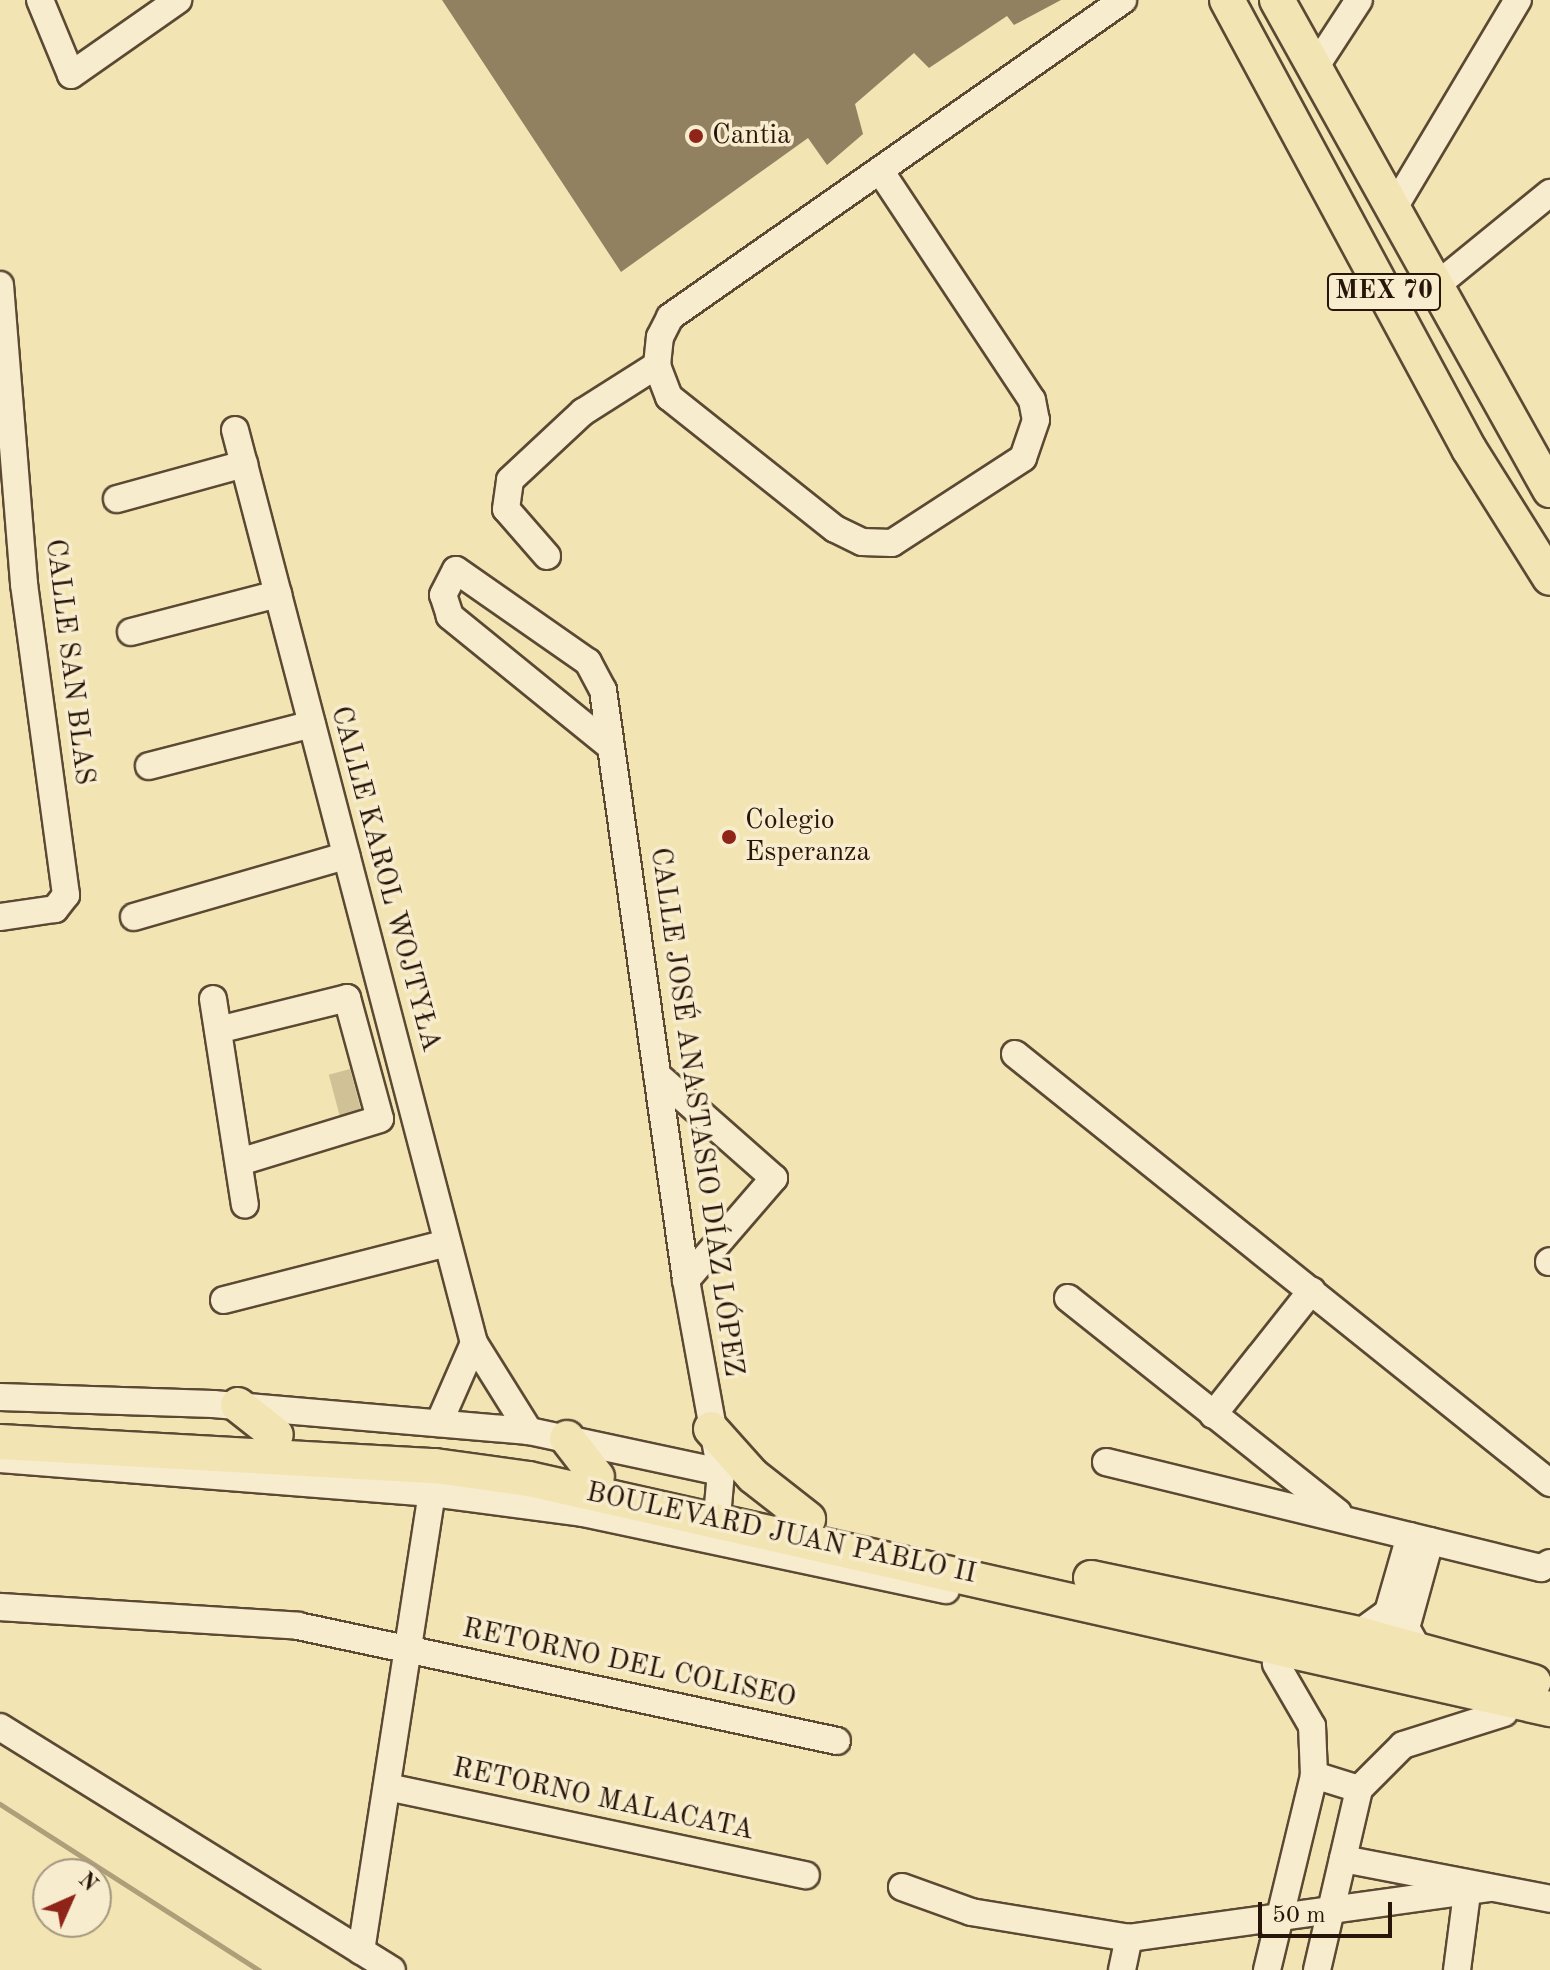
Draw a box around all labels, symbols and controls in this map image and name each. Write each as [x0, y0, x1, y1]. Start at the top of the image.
place label: Cantia [712, 119, 791, 153]
marker: Cantia [687, 127, 705, 145]
road number: MEX 70 [1326, 270, 1442, 314]
street label: CALLE SAN BLAS [37, 537, 101, 787]
street label: CALLE KAROL WOJTYŁA [323, 703, 447, 1055]
place label: Colegio Esperanza [745, 804, 870, 870]
marker: Colegio Esperanza [720, 828, 738, 846]
street label: CALLE JOSÉ ANASTASIO DÍAZ LÓPEZ [642, 845, 750, 1379]
street label: BOULEVARD JUAN PABLO II [583, 1476, 979, 1592]
street label: RETORNO DEL COLISEO [459, 1612, 799, 1716]
street label: RETORNO MALACATA [449, 1752, 757, 1848]
north arrow [32, 1858, 112, 1938]
text: N [74, 1869, 101, 1896]
scale bar [1262, 1886, 1396, 1936]
text: 50 m [1272, 1904, 1326, 1928]

